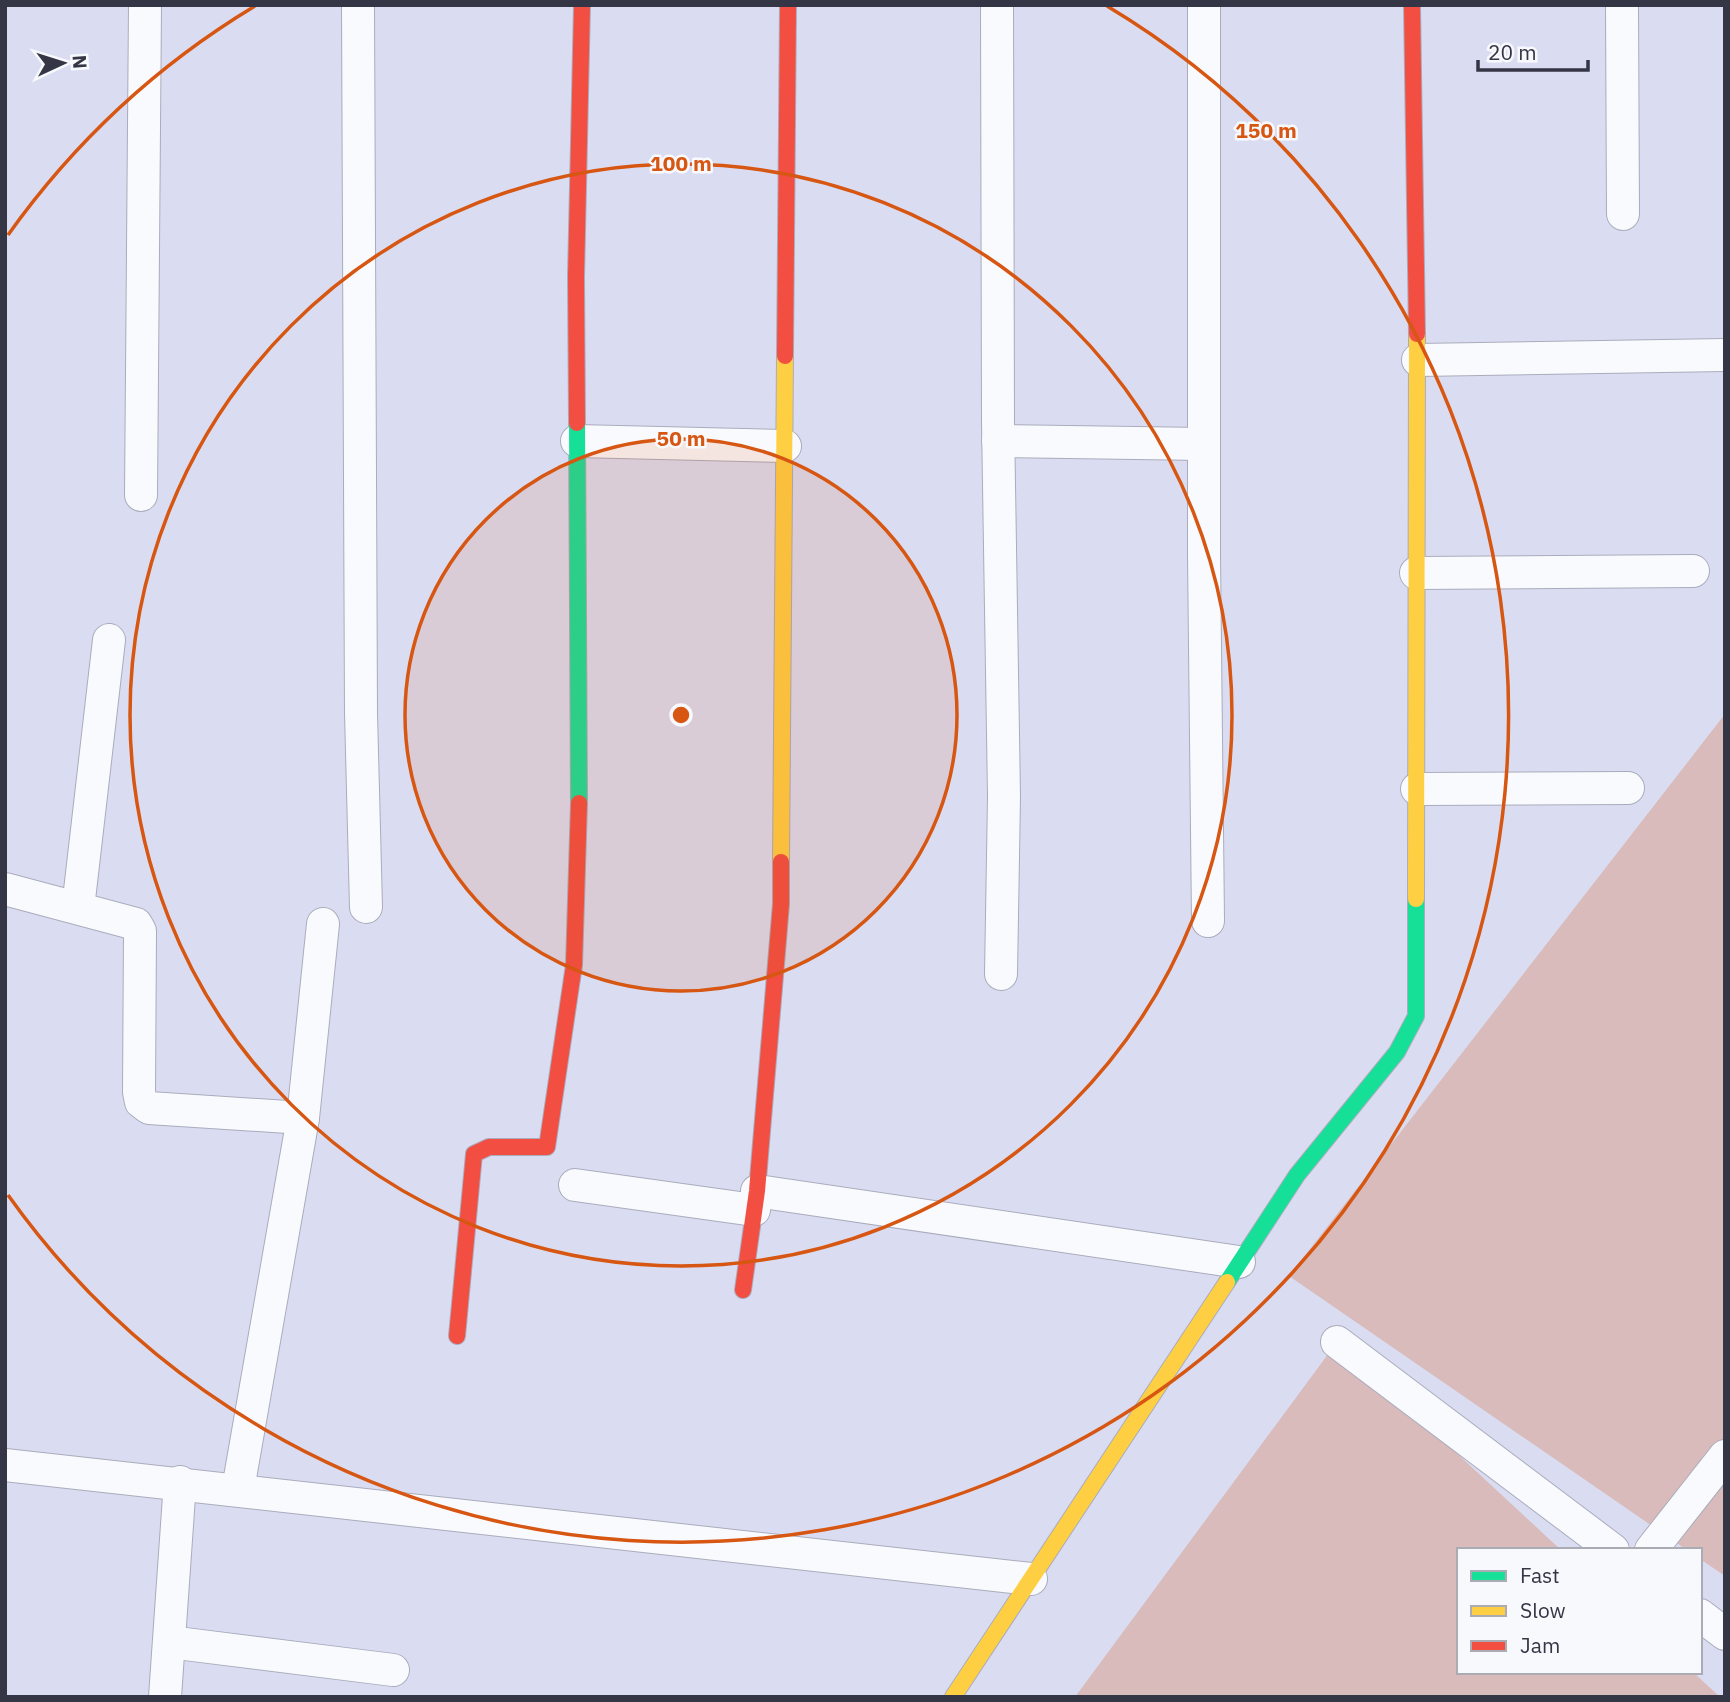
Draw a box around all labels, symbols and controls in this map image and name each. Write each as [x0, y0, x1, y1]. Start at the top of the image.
north arrow [28, 28, 98, 98]
scale bar [1478, 28, 1588, 72]
text: 20 m [1488, 38, 1537, 66]
text: N [68, 54, 92, 70]
text: 150 m [1235, 116, 1297, 144]
text: 100 m [650, 149, 712, 177]
text: 50 m [657, 424, 705, 452]
centre of rings [669, 703, 693, 727]
legend [1457, 1548, 1702, 1674]
text: Fast [1520, 1561, 1560, 1589]
text: Slow [1520, 1596, 1566, 1624]
text: Jam [1520, 1631, 1560, 1659]

